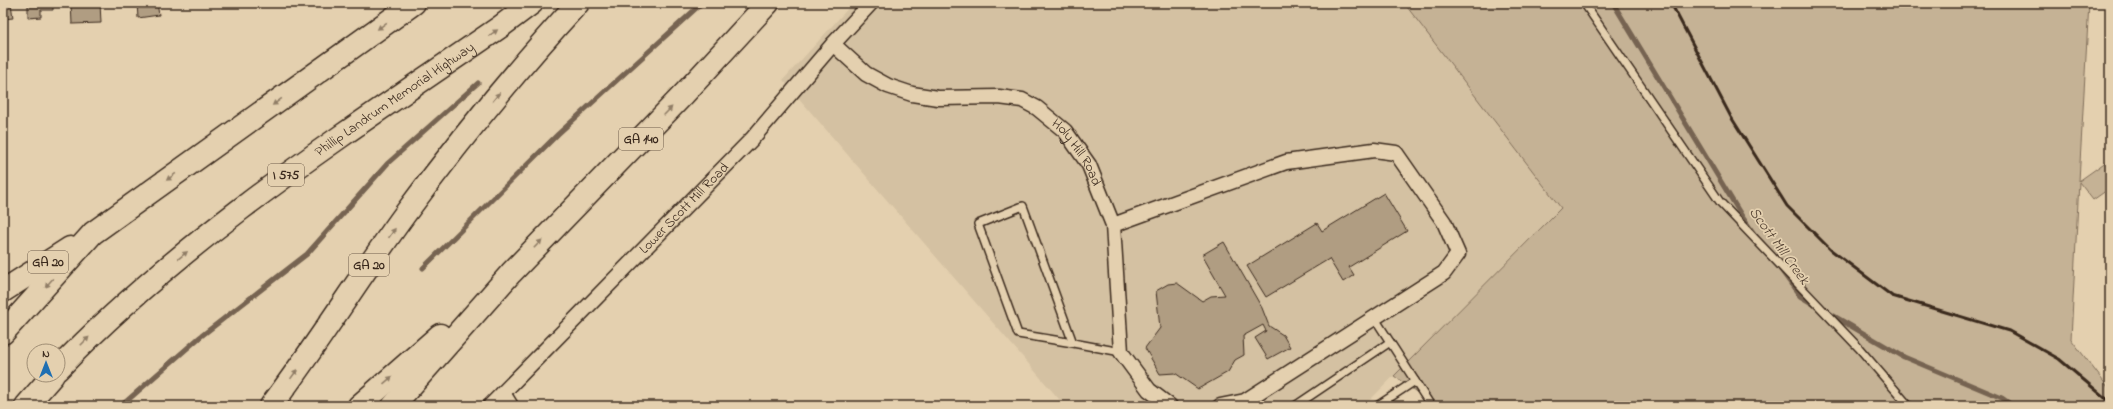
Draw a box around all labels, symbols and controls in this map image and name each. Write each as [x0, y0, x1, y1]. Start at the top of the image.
one-way arrow [377, 22, 388, 30]
one-way arrow [487, 29, 498, 37]
street label: Phillip Landrum Memorial Highway [310, 37, 479, 162]
one-way arrow [492, 91, 501, 102]
one-way arrow [271, 98, 282, 106]
one-way arrow [663, 106, 672, 116]
street label: Holy Hill Road [1047, 114, 1107, 189]
road number: GA 140 [619, 128, 663, 150]
street label: Lower Scott Mill Road [634, 158, 734, 259]
road number: I 575 [268, 164, 304, 186]
one-way arrow [166, 173, 176, 181]
water label: Scott Mill Creek [1743, 203, 1816, 291]
one-way arrow [388, 228, 396, 238]
one-way arrow [533, 240, 542, 249]
road number: GA 20 [28, 251, 68, 273]
one-way arrow [177, 251, 188, 260]
road number: GA 20 [349, 254, 389, 276]
one-way arrow [44, 278, 54, 288]
one-way arrow [80, 336, 90, 346]
north arrow [26, 343, 66, 383]
text: N [42, 346, 50, 362]
one-way arrow [290, 369, 298, 380]
one-way arrow [383, 376, 394, 385]

